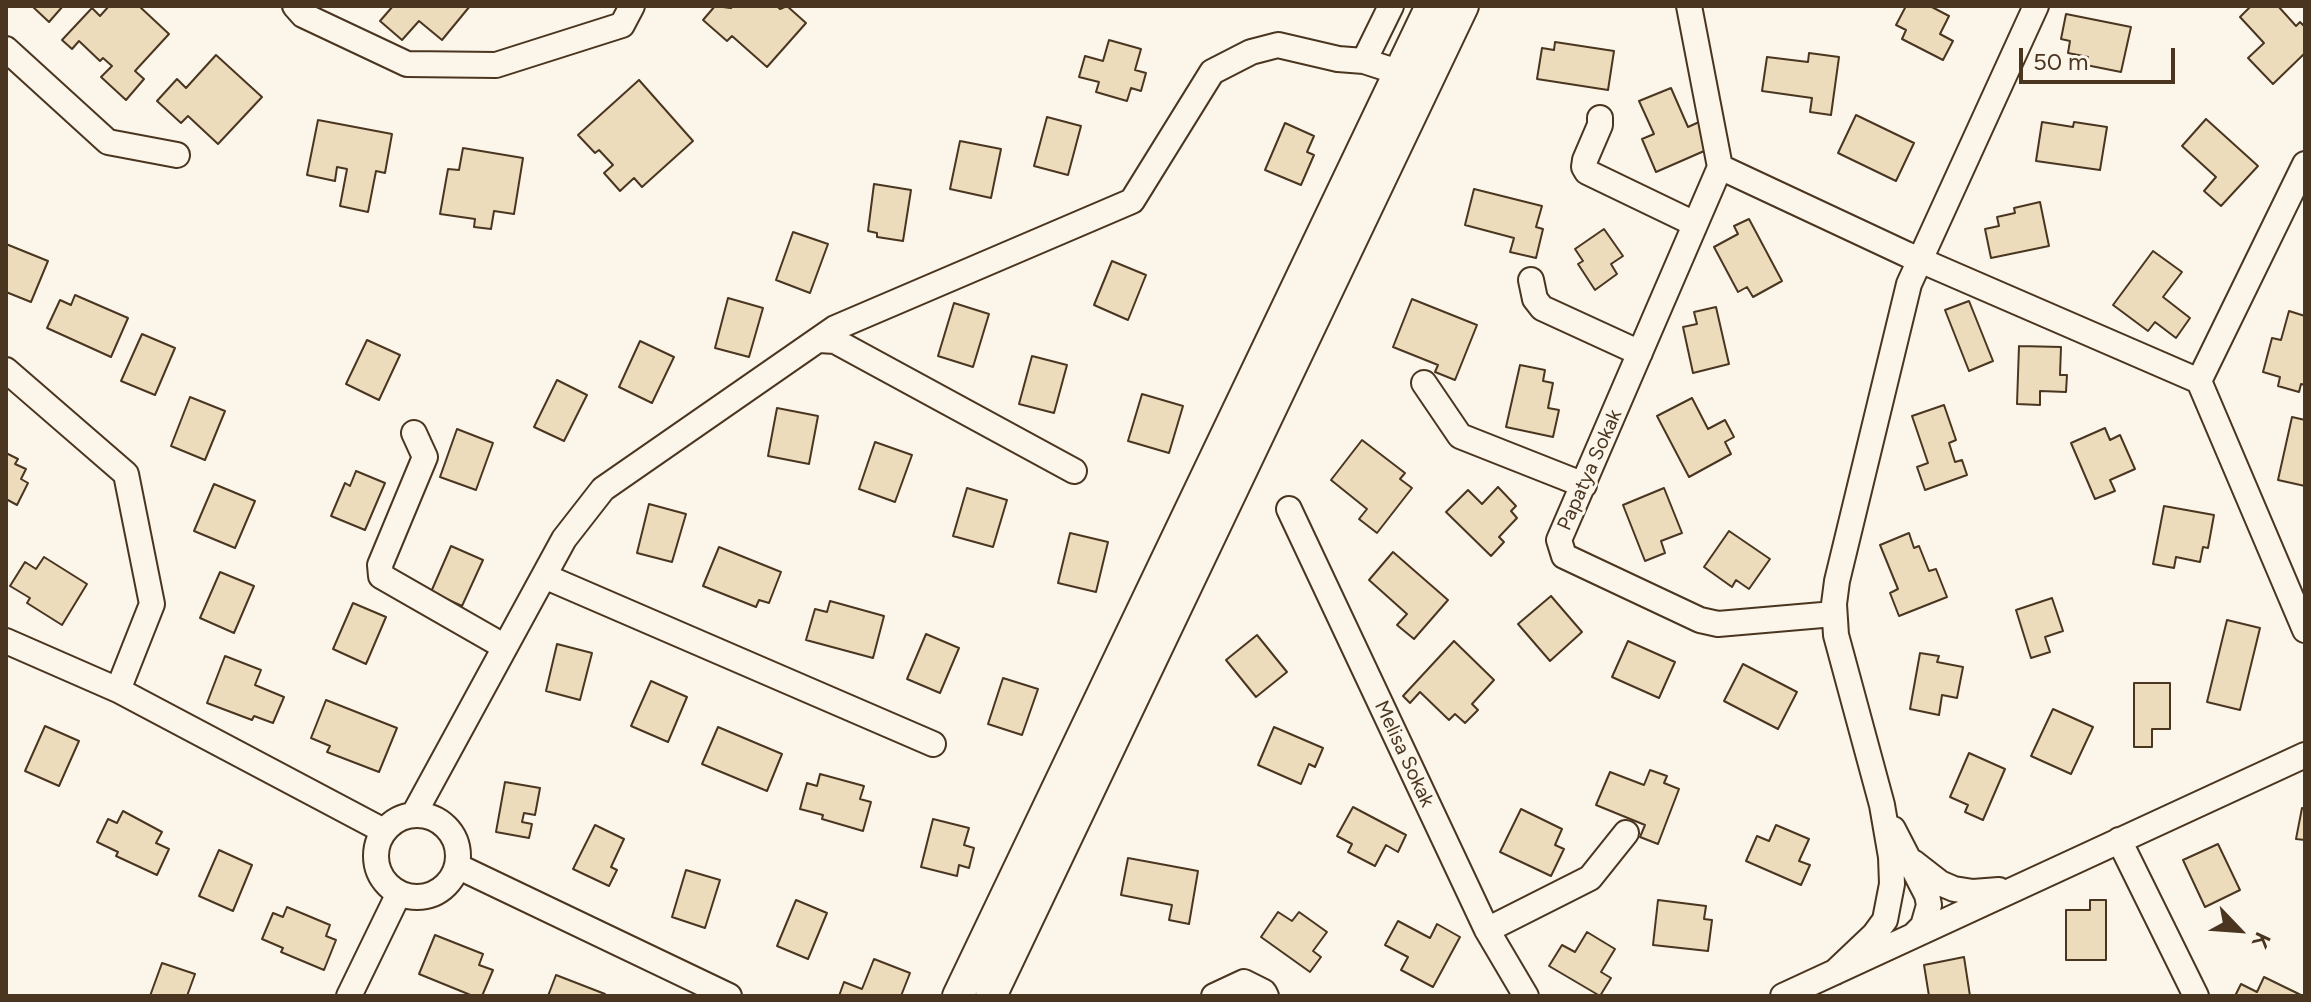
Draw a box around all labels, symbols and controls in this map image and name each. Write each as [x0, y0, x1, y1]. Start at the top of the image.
scale bar [2023, 32, 2179, 82]
text: 50 m [2033, 47, 2089, 76]
street label: Papatya Sokak [1553, 406, 1627, 534]
street label: Melisa Sokak [1369, 697, 1439, 811]
north arrow [2199, 890, 2279, 970]
text: K [2246, 928, 2277, 953]

